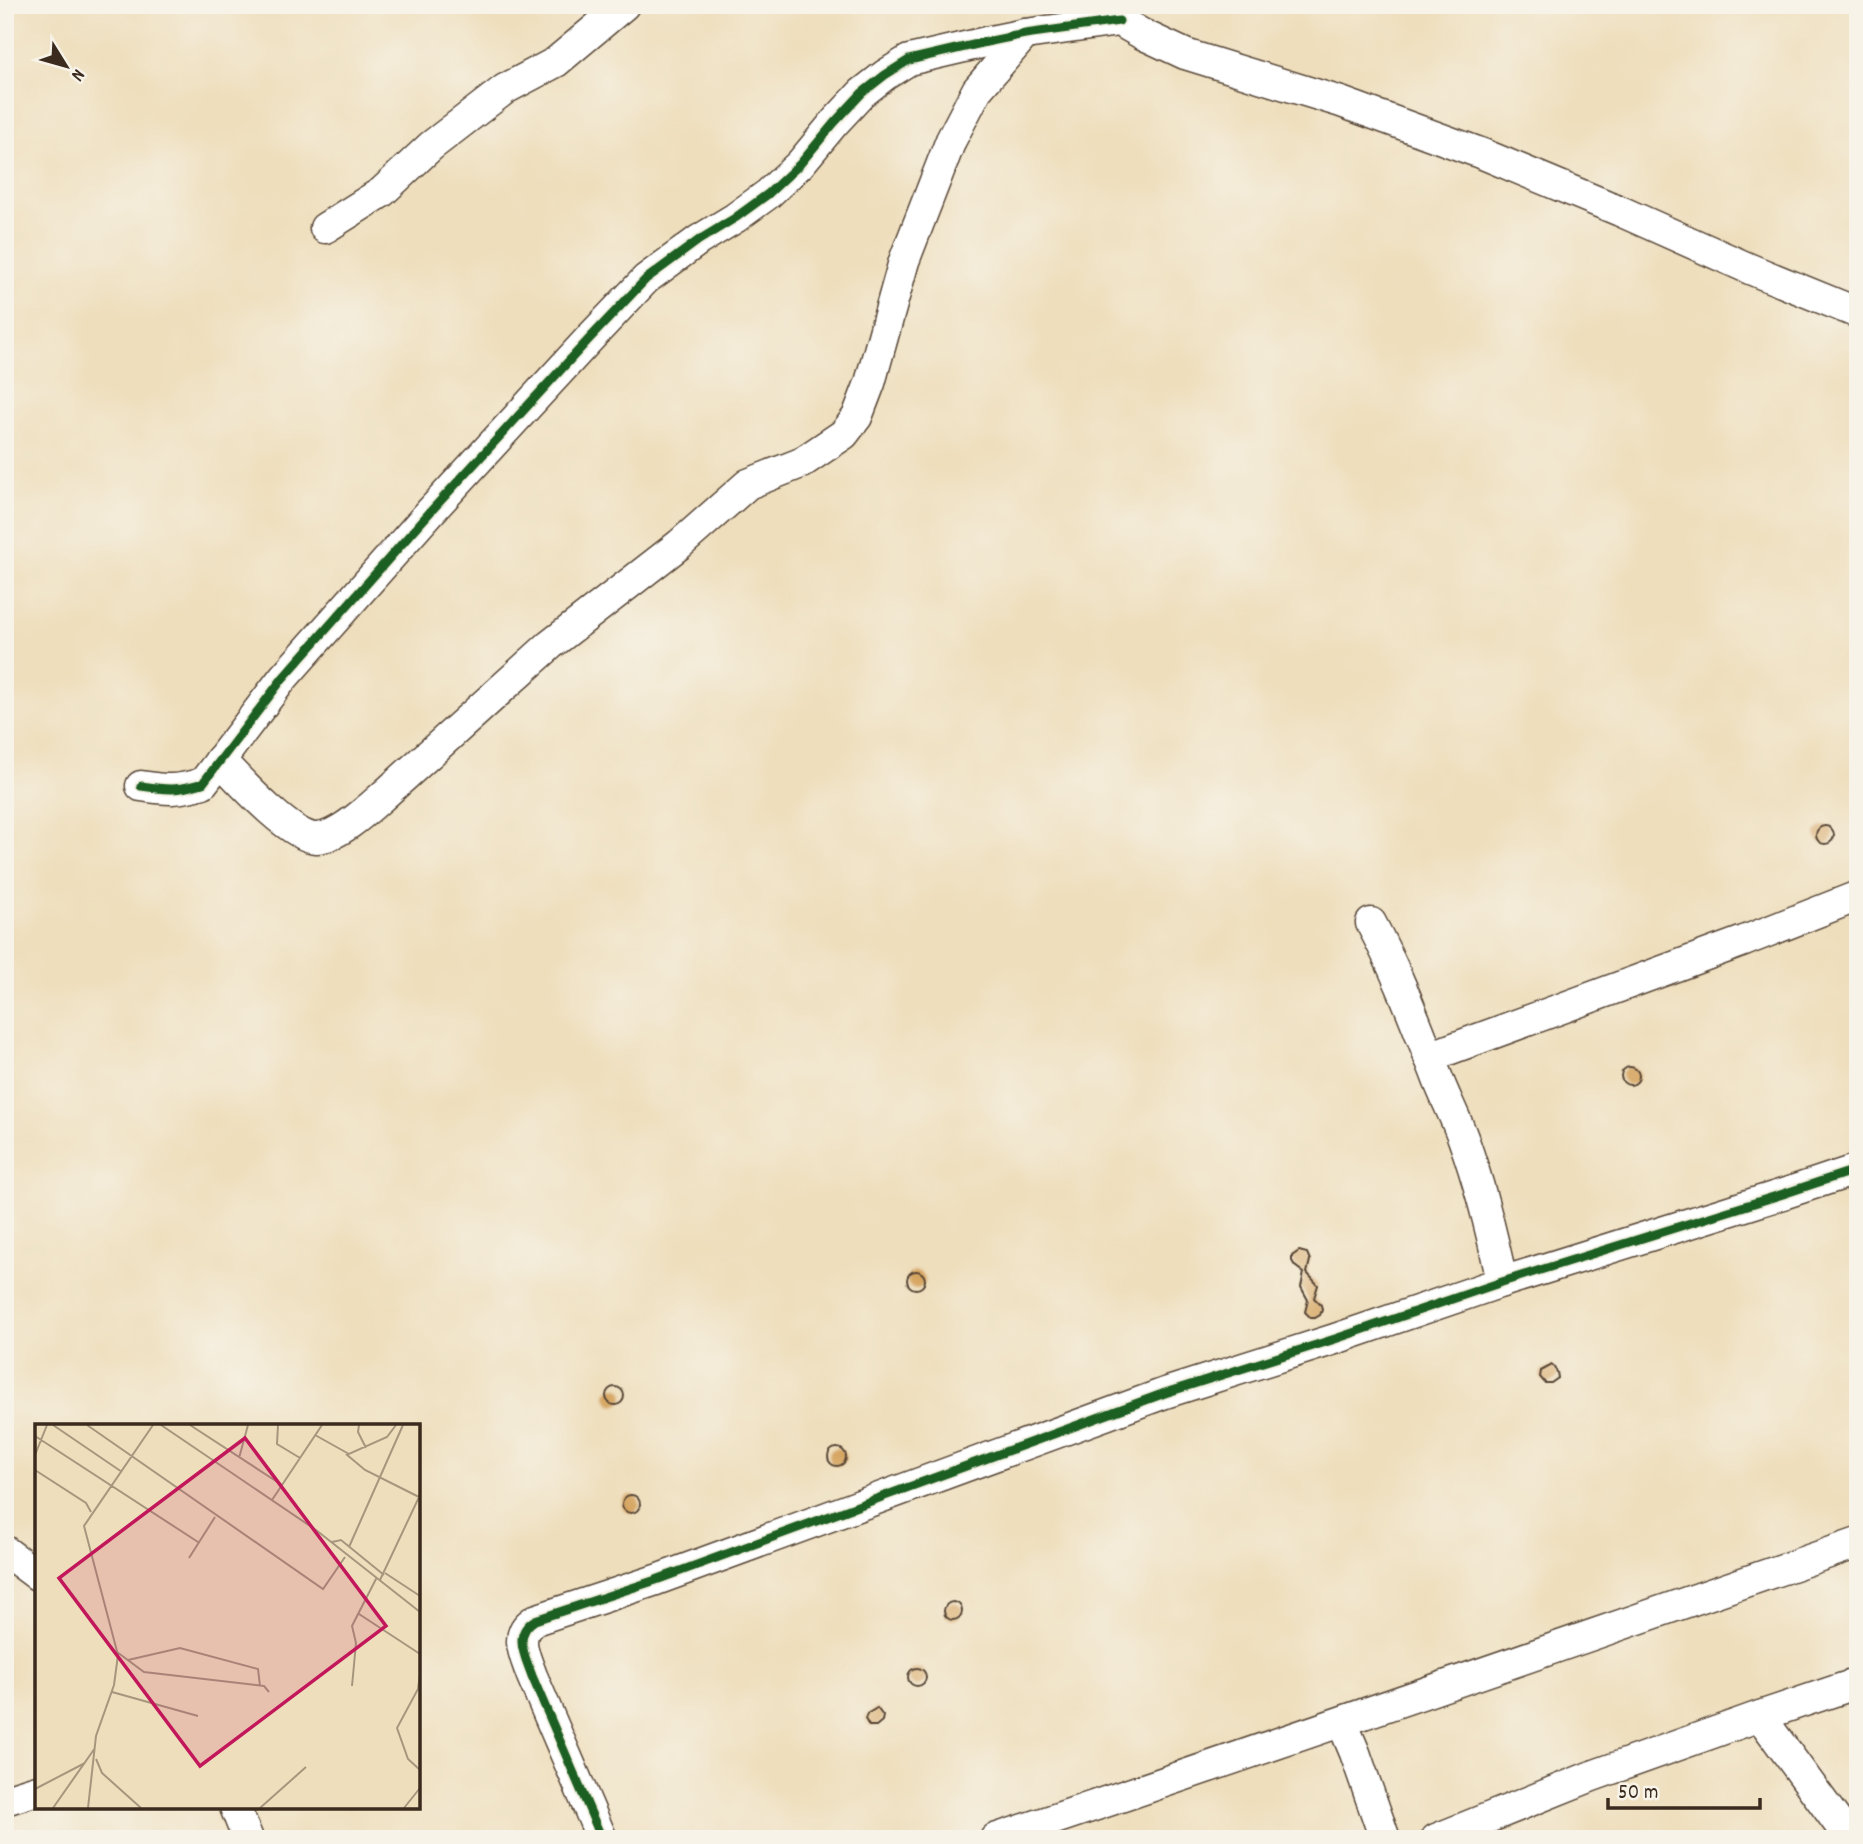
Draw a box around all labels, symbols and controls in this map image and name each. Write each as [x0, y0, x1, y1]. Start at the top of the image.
north arrow [32, 32, 102, 102]
text: N [63, 62, 90, 86]
inset map [35, 1424, 420, 1809]
scale bar [1608, 1767, 1760, 1811]
text: 50 m [1618, 1779, 1658, 1809]

